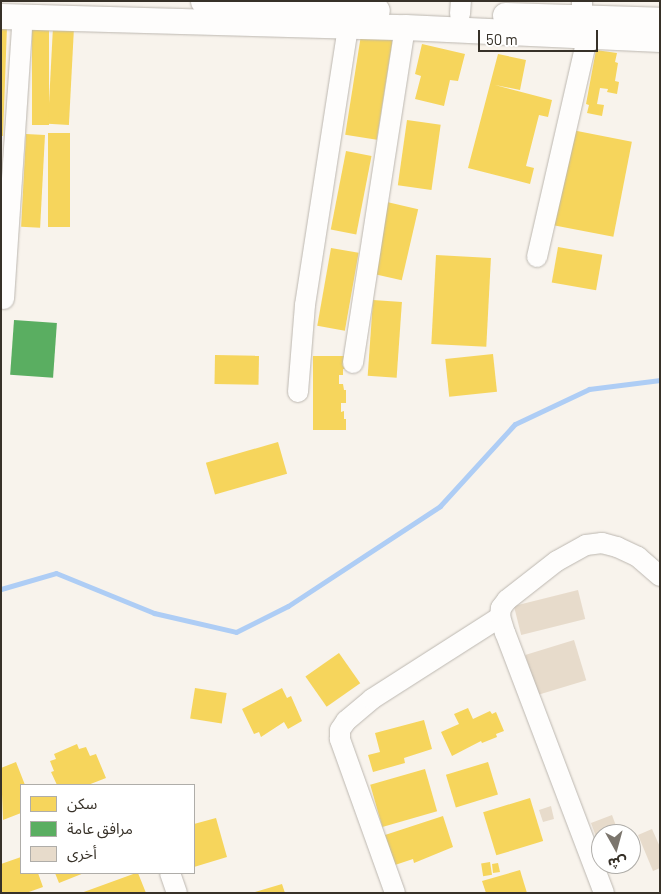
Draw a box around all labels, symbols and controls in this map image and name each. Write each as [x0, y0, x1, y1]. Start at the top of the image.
scale bar [481, 20, 601, 52]
text: 50 m [486, 30, 518, 48]
legend [20, 784, 195, 874]
text: سكن [67, 794, 97, 812]
text: مرافق عامة [67, 819, 133, 837]
north arrow [591, 824, 641, 874]
text: أخرى [67, 844, 97, 862]
text: ش [607, 854, 628, 873]

